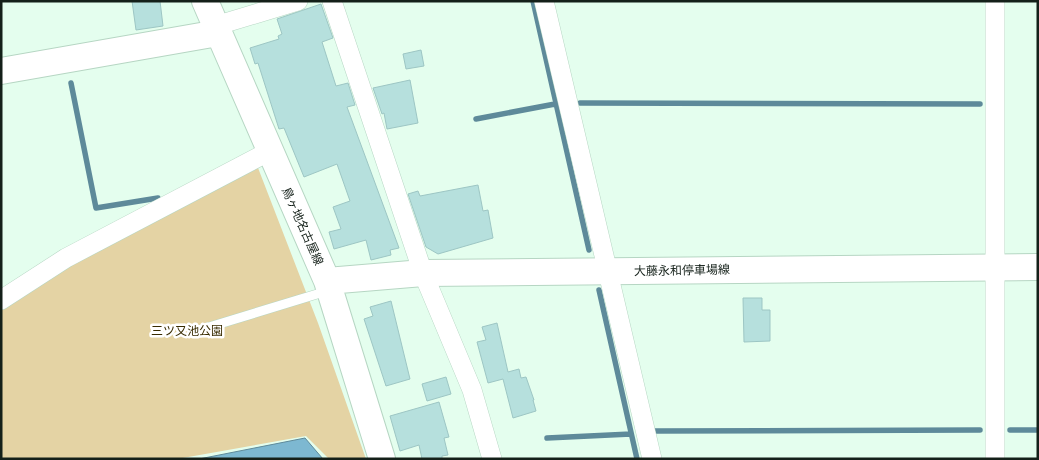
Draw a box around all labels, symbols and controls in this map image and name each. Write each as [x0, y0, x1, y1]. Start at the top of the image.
street label: 鳥ヶ地名古屋線 [279, 185, 327, 267]
street label: 大藤永和停車場線 [634, 262, 730, 278]
park label: 三ツ又池公園 [151, 323, 223, 338]

